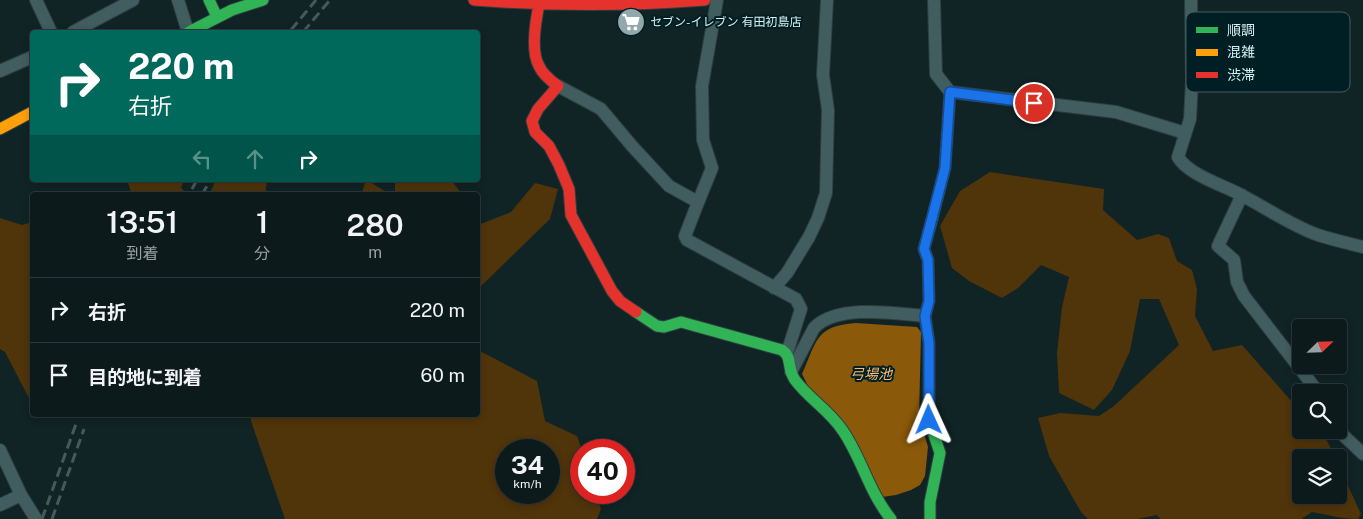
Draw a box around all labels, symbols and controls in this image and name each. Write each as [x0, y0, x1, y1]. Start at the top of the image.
supermarket icon: セブン-イレブン 有田初島店 [616, 7, 646, 37]
legend [1186, 12, 1350, 92]
place label: セブン-イレブン 有田初島店 [650, 15, 801, 29]
text: 順調 [1227, 22, 1255, 38]
text: 混雑 [1227, 44, 1255, 60]
text: 220 m [128, 46, 234, 87]
icon: right [45, 50, 110, 115]
text: 渋滞 [1227, 67, 1255, 83]
pin [1013, 82, 1055, 124]
icon: arrive [1020, 89, 1048, 117]
text: 右折 [128, 93, 172, 119]
icon: left [188, 145, 216, 173]
icon: ahead [241, 145, 269, 173]
icon: right [294, 145, 322, 173]
text: 13:51 [106, 204, 178, 240]
text: 1 [256, 204, 269, 240]
text: 280 [347, 207, 404, 243]
text: m [368, 243, 382, 262]
text: 到着 [126, 244, 158, 263]
text: 分 [254, 244, 270, 263]
icon: right [45, 296, 73, 324]
text: 220 m [410, 299, 465, 321]
text: 右折 [88, 301, 126, 323]
north arrow [1292, 319, 1348, 374]
map controls [1292, 319, 1347, 504]
icon: arrive [45, 361, 73, 389]
text: 60 m [421, 364, 465, 386]
text: 目的地に到着 [88, 366, 202, 388]
water label: 弓場池 [850, 366, 894, 382]
button: search [1292, 384, 1347, 439]
position arrow [902, 393, 954, 445]
speed limit sign: 40 [570, 439, 635, 504]
button: layers [1292, 449, 1347, 504]
text: 34 [511, 450, 544, 480]
text: km/h [513, 477, 542, 491]

